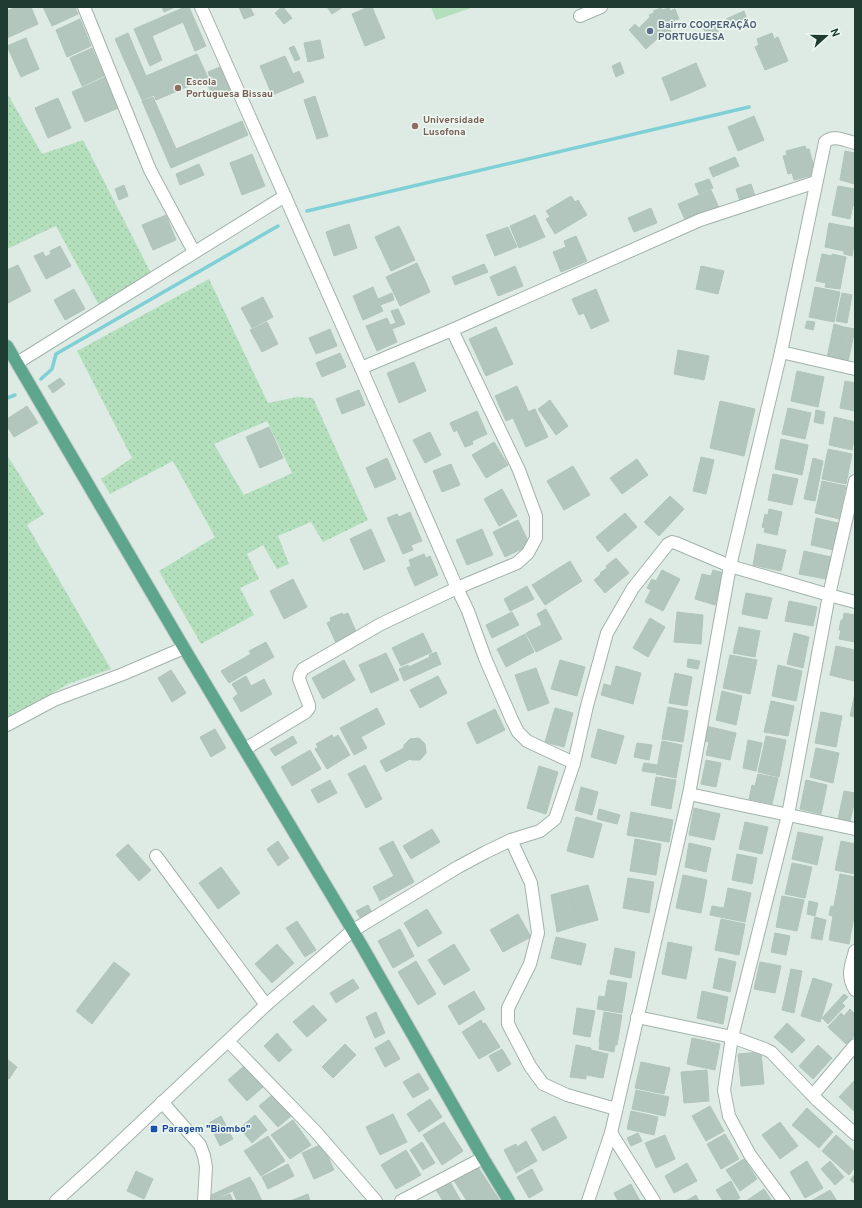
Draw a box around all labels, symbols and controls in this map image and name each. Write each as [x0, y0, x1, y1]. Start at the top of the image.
north arrow [806, 16, 846, 56]
place label: Bairro COOPERAÇÃO PORTUGUESA [658, 19, 757, 44]
marker: Bairro COOPERAÇÃO PORTUGUESA [645, 26, 655, 36]
text: N [826, 27, 842, 39]
place label: Escola Portuguesa Bissau [186, 76, 273, 101]
marker: Escola Portuguesa Bissau [173, 83, 183, 93]
place label: Universidade Lusofona [423, 114, 485, 139]
marker: Universidade Lusofona [410, 121, 420, 131]
place label: Paragem "Biombo" [162, 1123, 250, 1136]
marker: Paragem "Biombo" [149, 1124, 159, 1134]

